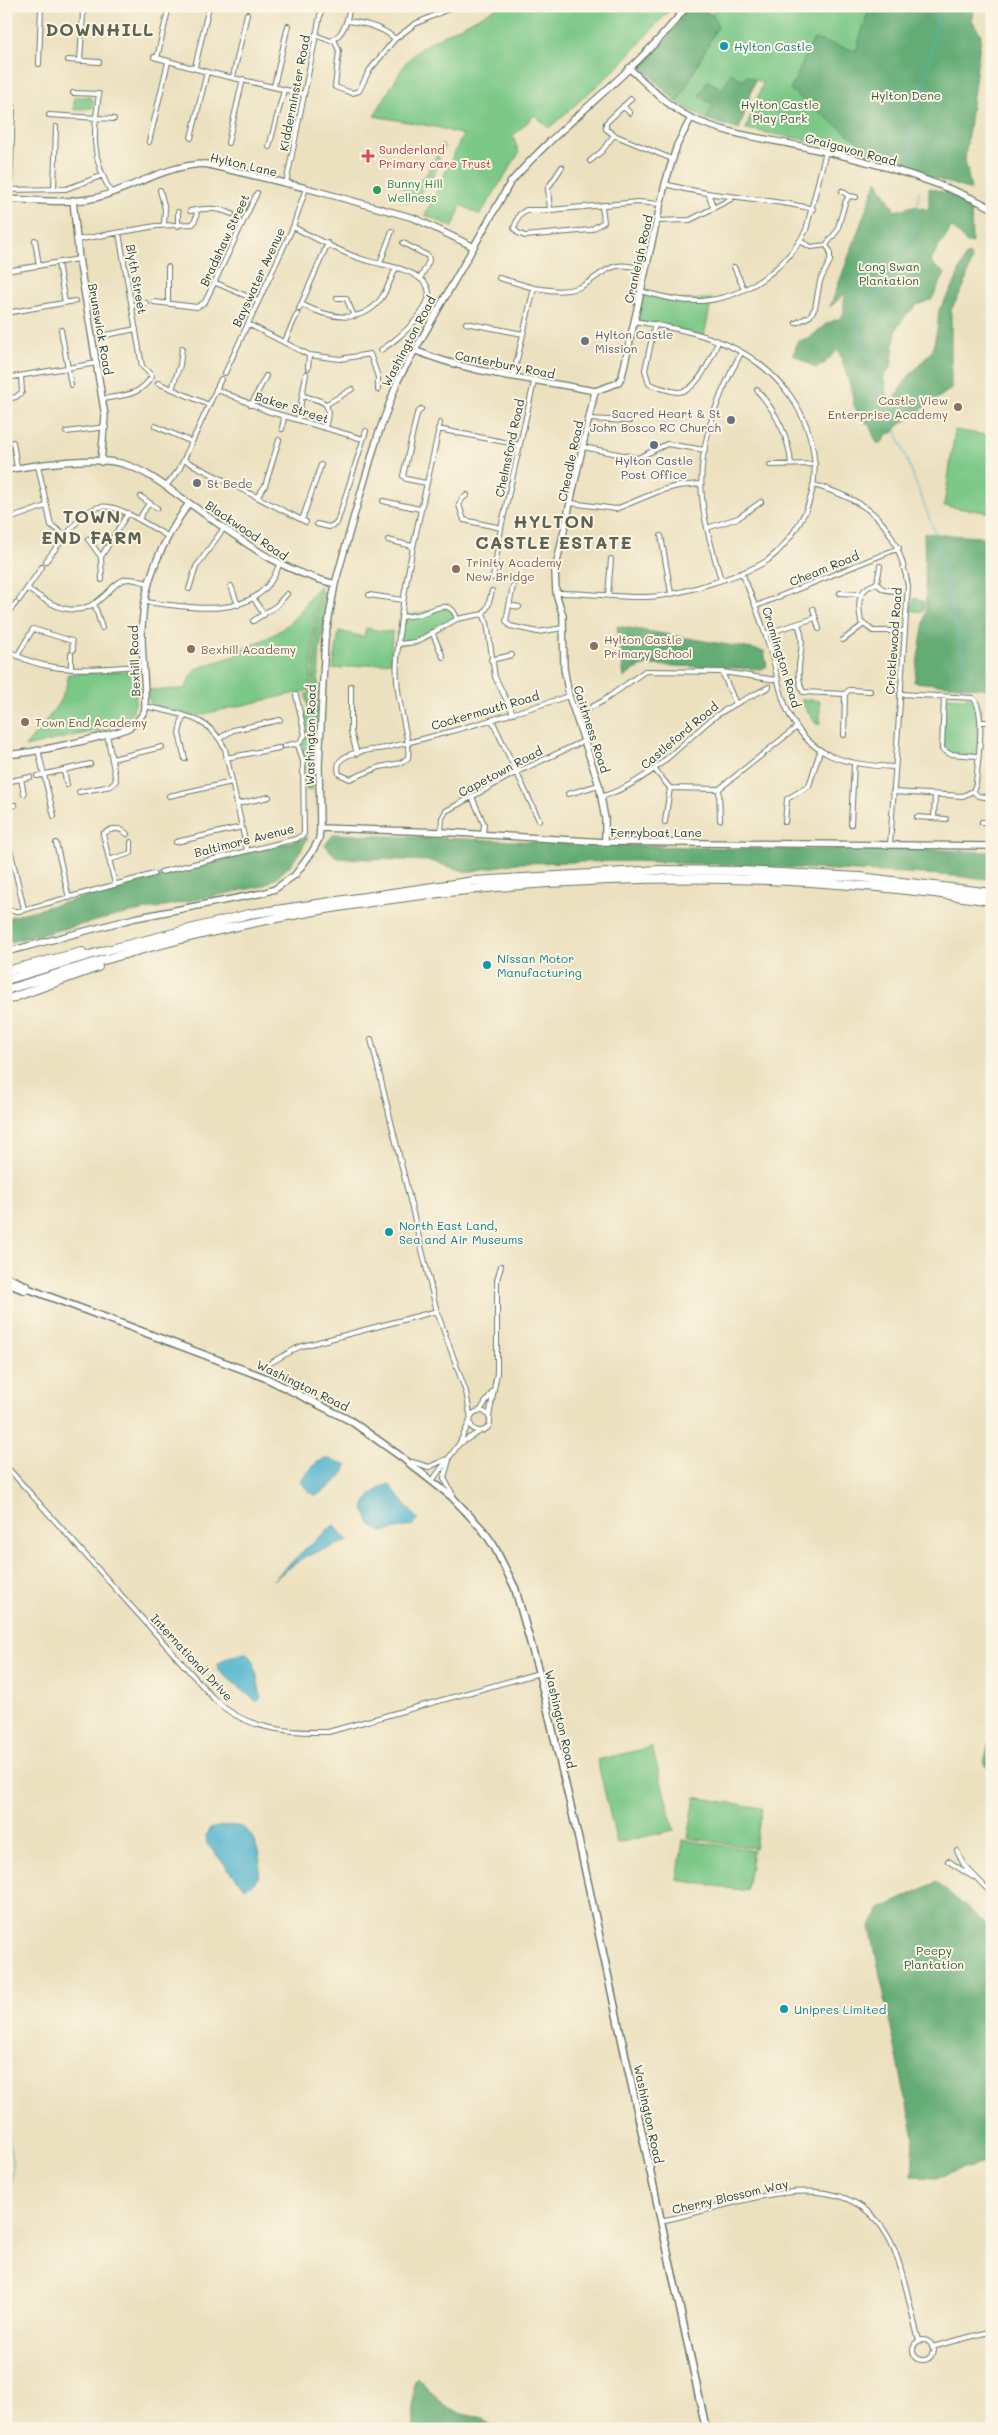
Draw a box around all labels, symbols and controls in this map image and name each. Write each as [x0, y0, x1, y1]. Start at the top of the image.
district label: DOWNHILL [45, 17, 155, 41]
street label: Kidderminster Road [275, 33, 313, 152]
place label: Hylton Castle [734, 38, 812, 54]
marker: Hylton Castle [718, 40, 730, 52]
park label: Hylton Dene [871, 87, 941, 103]
park label: Hylton Castle Play Park [741, 96, 819, 126]
street label: Craigavon Road [804, 129, 899, 169]
place label: Sunderland Primary care Trust [379, 141, 491, 171]
street label: Hylton Lane [209, 148, 279, 180]
marker: Sunderland Primary care Trust [361, 149, 375, 163]
place label: Bunny Hill Wellness [387, 175, 443, 205]
marker: Bunny Hill Wellness [371, 184, 383, 196]
street label: Bradshaw Street [196, 191, 252, 289]
street label: Cranleigh Road [620, 213, 656, 305]
street label: Bayswater Avenue [228, 225, 288, 329]
street label: Blyth Street [123, 243, 151, 315]
park label: Long Swan Plantation [858, 258, 920, 288]
street label: Brunswick Road [85, 282, 117, 376]
street label: Washington Road [377, 292, 439, 389]
place label: Hylton Castle Mission [595, 326, 673, 356]
marker: Hylton Castle Mission [579, 335, 591, 347]
street label: Canterbury Road [454, 346, 557, 382]
street label: Baker Street [253, 388, 331, 426]
place label: Castle View Enterprise Academy [828, 392, 948, 422]
street label: Chelmsford Road [491, 397, 527, 499]
marker: Castle View Enterprise Academy [952, 401, 964, 413]
place label: Sacred Heart & St John Bosco RC Church [590, 405, 721, 435]
marker: Sacred Heart & St John Bosco RC Church [725, 414, 737, 426]
street label: Cheadle Road [554, 419, 586, 503]
marker: Hylton Castle Post Office [648, 439, 660, 451]
place label: Hylton Castle Post Office [615, 452, 693, 482]
place label: St Bede [207, 475, 253, 491]
marker: St Bede [191, 477, 203, 489]
street label: Blackwood Road [203, 496, 292, 564]
district label: TOWN END FARM [41, 504, 143, 549]
district label: HYLTON CASTLE ESTATE [475, 509, 633, 554]
street label: Cheam Road [787, 547, 861, 589]
place label: Trinity Academy New Bridge [466, 554, 562, 584]
marker: Trinity Academy New Bridge [450, 563, 462, 575]
street label: Cricklewood Road [881, 587, 905, 695]
street label: Cramlington Road [759, 605, 805, 710]
street label: Bexhill Road [125, 625, 143, 697]
place label: Hylton Castle Primary School [604, 631, 692, 661]
marker: Hylton Castle Primary School [588, 640, 600, 652]
place label: Bexhill Academy [201, 641, 296, 657]
marker: Bexhill Academy [185, 643, 197, 655]
street label: Caithness Road [570, 683, 614, 775]
street label: Washington Road [301, 684, 319, 785]
street label: Cockermouth Road [429, 687, 541, 733]
street label: Castleford Road [637, 698, 721, 772]
place label: Town End Academy [35, 714, 147, 730]
marker: Town End Academy [19, 716, 31, 728]
street label: Capetown Road [455, 742, 545, 800]
street label: Baltimore Avenue [192, 820, 296, 860]
street label: Ferryboat Lane [610, 824, 702, 840]
place label: Nissan Motor Manufacturing [497, 950, 582, 980]
marker: Nissan Motor Manufacturing [481, 959, 493, 971]
place label: North East Land, Sea and Air Museums [399, 1217, 523, 1247]
marker: North East Land, Sea and Air Museums [383, 1226, 395, 1238]
street label: Washington Road [254, 1356, 352, 1414]
street label: International Drive [147, 1610, 237, 1704]
street label: Washington Road [542, 1668, 580, 1770]
park label: Peepy Plantation [904, 1942, 964, 1972]
place label: Unipres Limited [794, 2001, 887, 2017]
marker: Unipres Limited [778, 2003, 790, 2015]
street label: Washington Road [631, 2063, 667, 2165]
street label: Cherry Blossom Way [670, 2175, 790, 2217]

